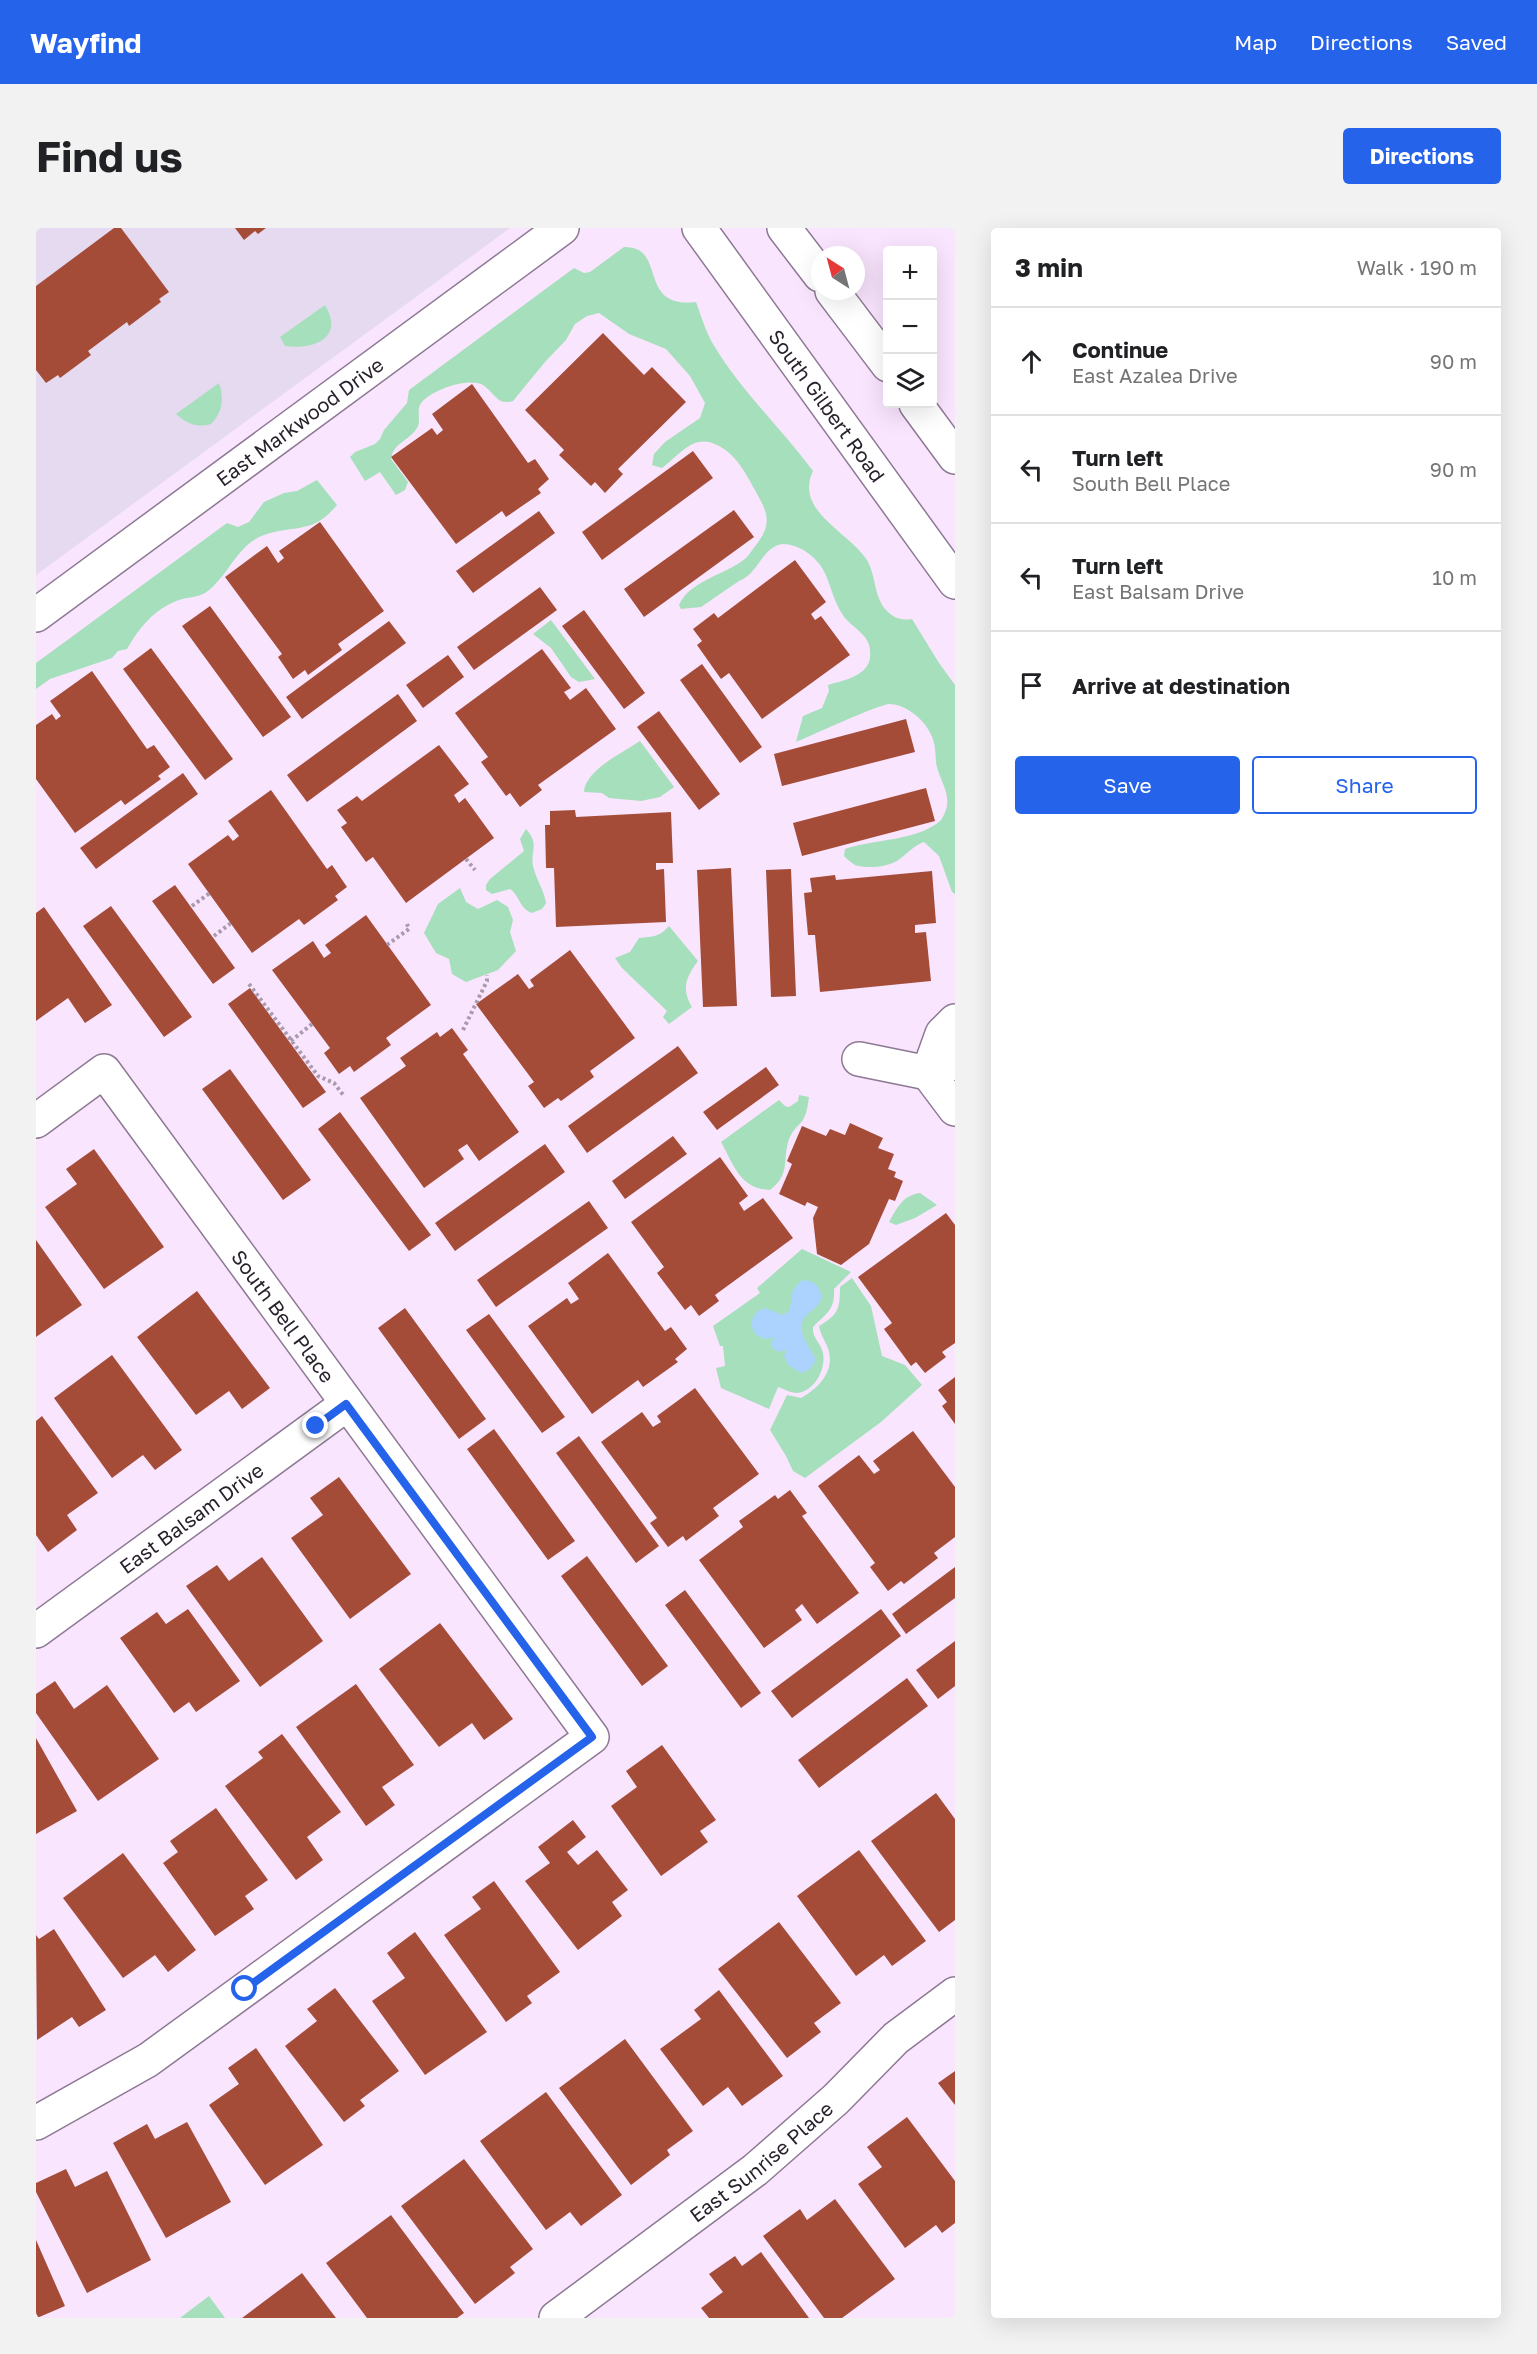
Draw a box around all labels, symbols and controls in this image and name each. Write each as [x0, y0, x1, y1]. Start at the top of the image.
text: Wayfind [30, 26, 142, 59]
text: Map [1234, 29, 1277, 55]
text: Directions [1310, 29, 1413, 55]
text: Saved [1446, 29, 1507, 55]
button: Directions [1343, 128, 1501, 184]
text: Find us [36, 131, 183, 181]
north arrow [811, 246, 865, 300]
map controls [883, 246, 937, 408]
button: + [883, 246, 937, 300]
text: 3 min [1015, 252, 1083, 283]
text: Walk · 190 m [1357, 255, 1477, 279]
button: − [883, 300, 937, 354]
street label: South Gilbert Road [764, 325, 890, 486]
text: Continue [1072, 336, 1168, 363]
icon: ahead [1015, 345, 1048, 378]
text: 90 m [1430, 349, 1477, 373]
street label: East Markwood Drive [211, 352, 388, 491]
button: layers [883, 354, 937, 408]
text: East Azalea Drive [1072, 363, 1238, 387]
text: Turn left [1072, 444, 1163, 471]
icon: left [1015, 453, 1048, 486]
text: 90 m [1430, 457, 1477, 481]
text: South Bell Place [1072, 471, 1230, 495]
text: Turn left [1072, 552, 1163, 579]
icon: left [1015, 561, 1048, 594]
text: 10 m [1432, 565, 1477, 589]
text: East Balsam Drive [1072, 579, 1244, 603]
icon: arrive [1015, 669, 1048, 702]
text: Arrive at destination [1072, 672, 1290, 699]
button: Save [1015, 756, 1240, 814]
button: Share [1252, 756, 1477, 814]
street label: South Bell Place [227, 1245, 340, 1387]
route end [302, 1412, 328, 1438]
street label: East Balsam Drive [114, 1457, 268, 1578]
route start [231, 1975, 257, 2001]
street label: East Sunrise Place [684, 2096, 837, 2227]

